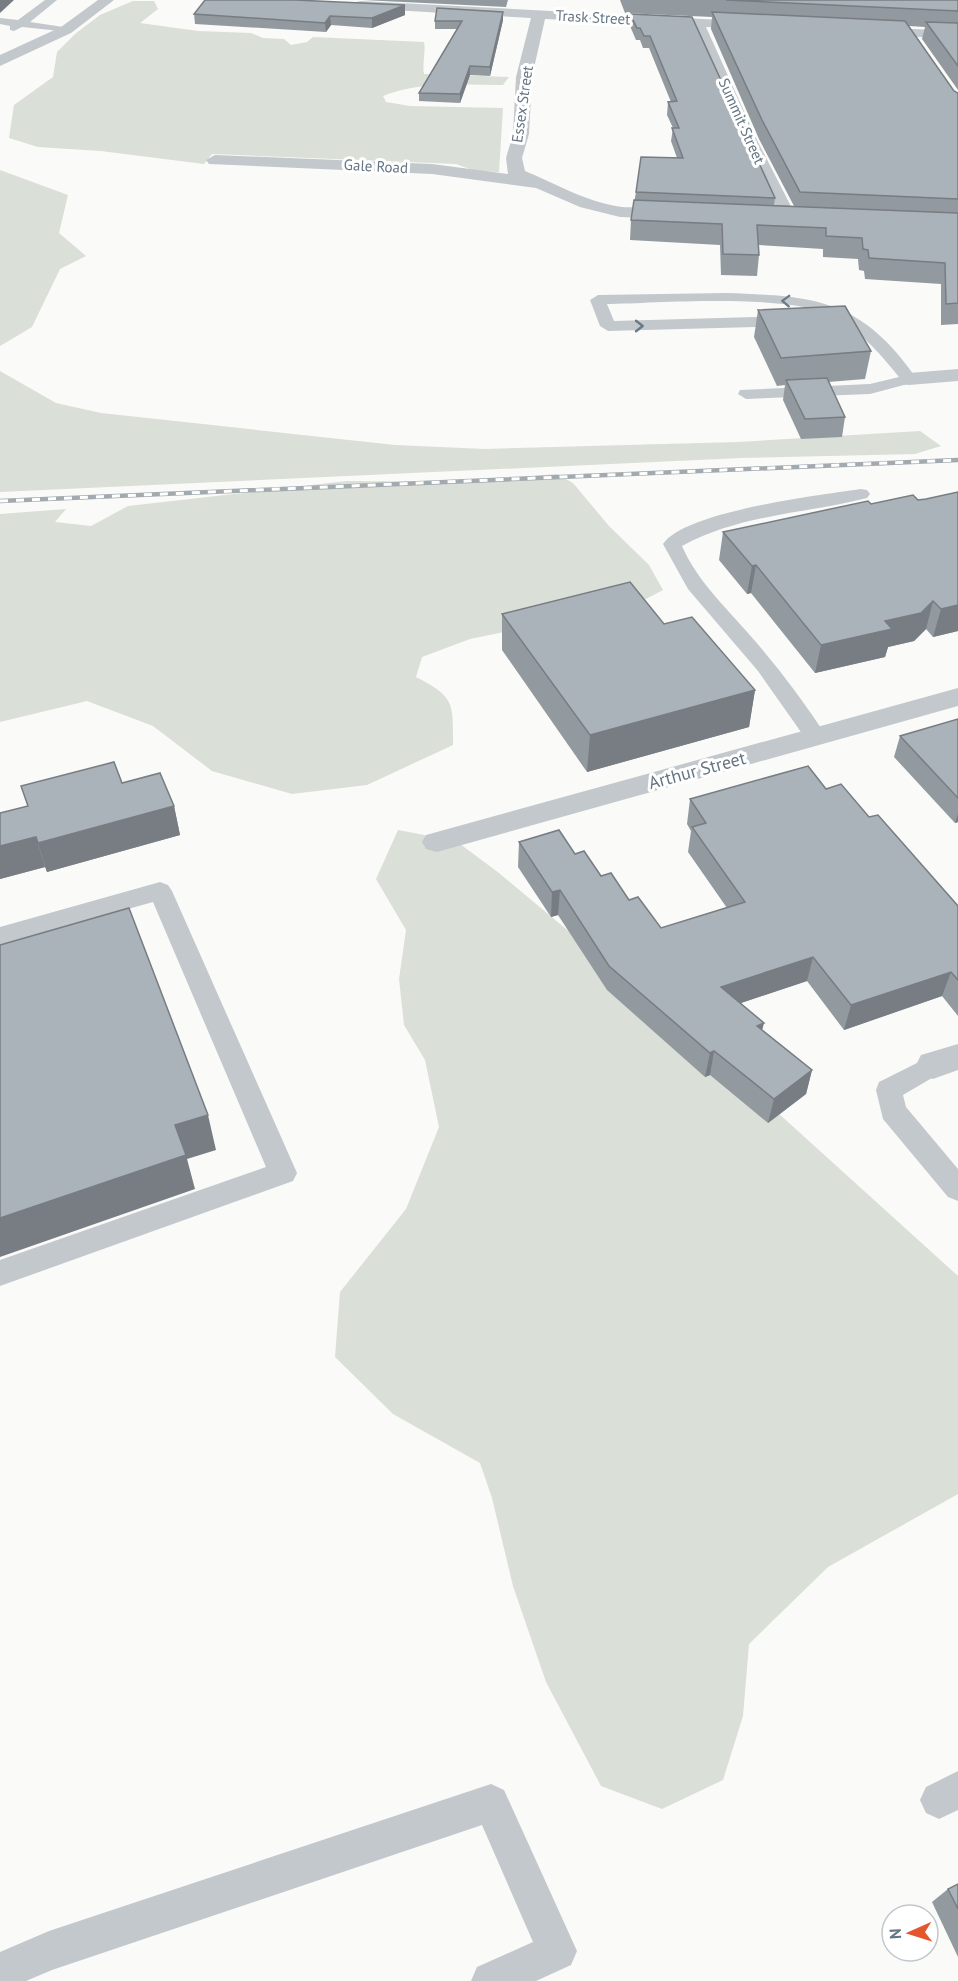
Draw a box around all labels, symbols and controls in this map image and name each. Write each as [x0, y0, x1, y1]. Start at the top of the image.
street label: Trask Street [555, 6, 631, 28]
street label: Essex Street [507, 64, 537, 144]
street label: Summit Street [715, 75, 769, 167]
street label: Gale Road [343, 155, 409, 177]
one-way arrow [781, 295, 790, 307]
one-way arrow [634, 320, 643, 332]
street label: Arthur Street [646, 746, 748, 794]
north arrow [880, 1903, 940, 1963]
text: N [885, 1928, 905, 1940]

